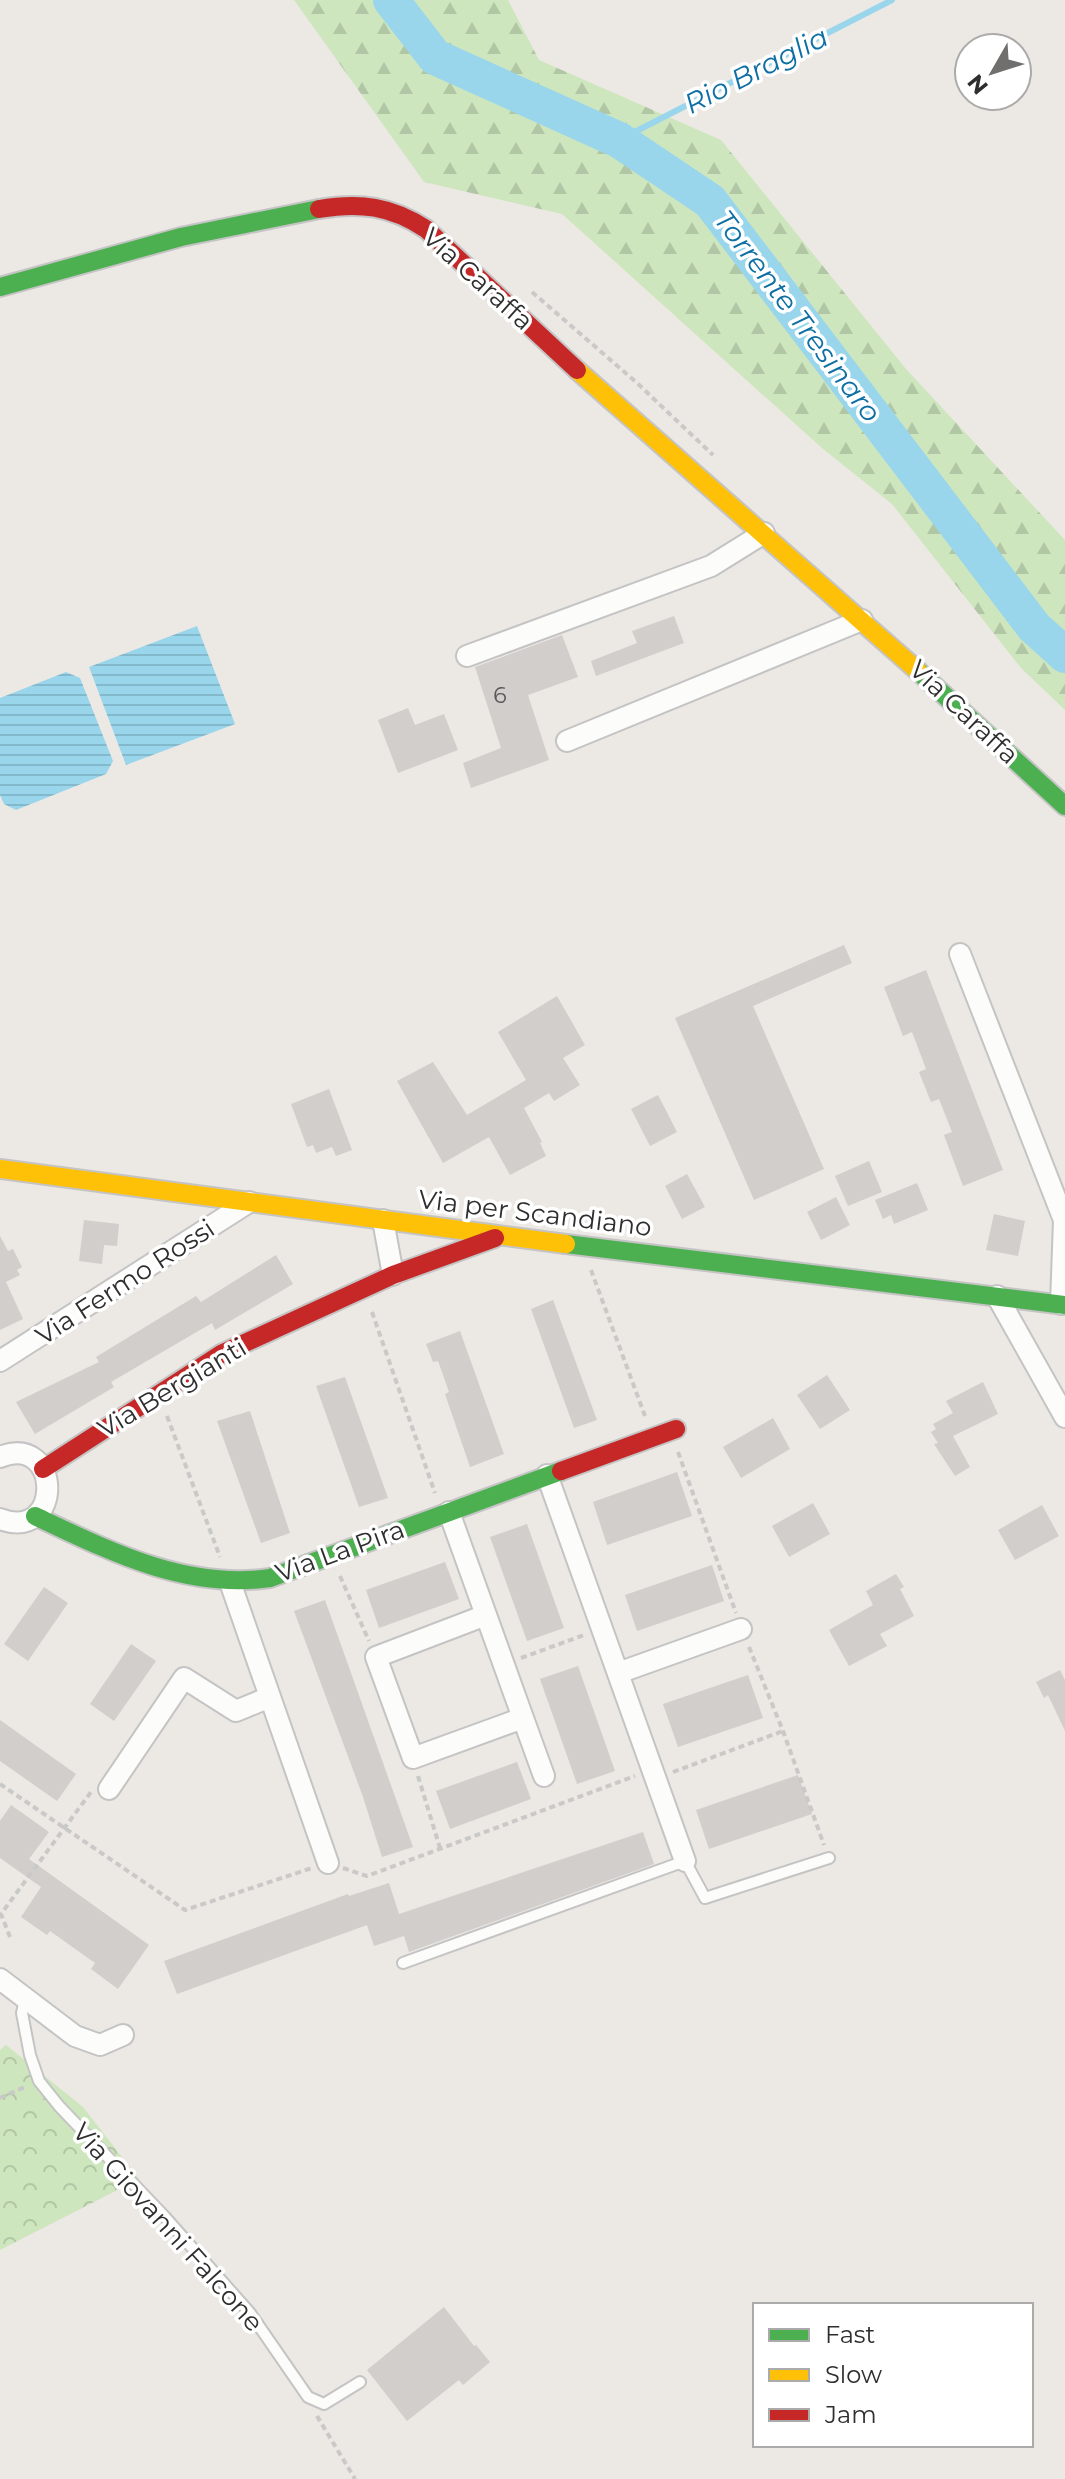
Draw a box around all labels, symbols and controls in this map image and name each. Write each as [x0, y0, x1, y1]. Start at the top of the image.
water label: Rio Braglia [678, 19, 834, 121]
north arrow [953, 32, 1033, 112]
text: N [962, 69, 994, 100]
water label: Torrente Tresinaro [707, 204, 889, 428]
street label: Via Caraffa [416, 221, 540, 337]
street label: Via Caraffa [903, 653, 1025, 771]
house number: 6 [493, 682, 507, 709]
street label: Via per Scandiano [417, 1183, 653, 1243]
street label: Via Fermo Rossi [30, 1212, 220, 1352]
street label: Via Bergianti [92, 1331, 252, 1445]
street label: Via La Pira [271, 1513, 409, 1589]
street label: Via Giovanni Falcone [66, 2116, 270, 2338]
legend [753, 2303, 1033, 2447]
text: Fast [825, 2320, 876, 2349]
text: Slow [825, 2360, 882, 2389]
text: Jam [824, 2400, 877, 2429]

